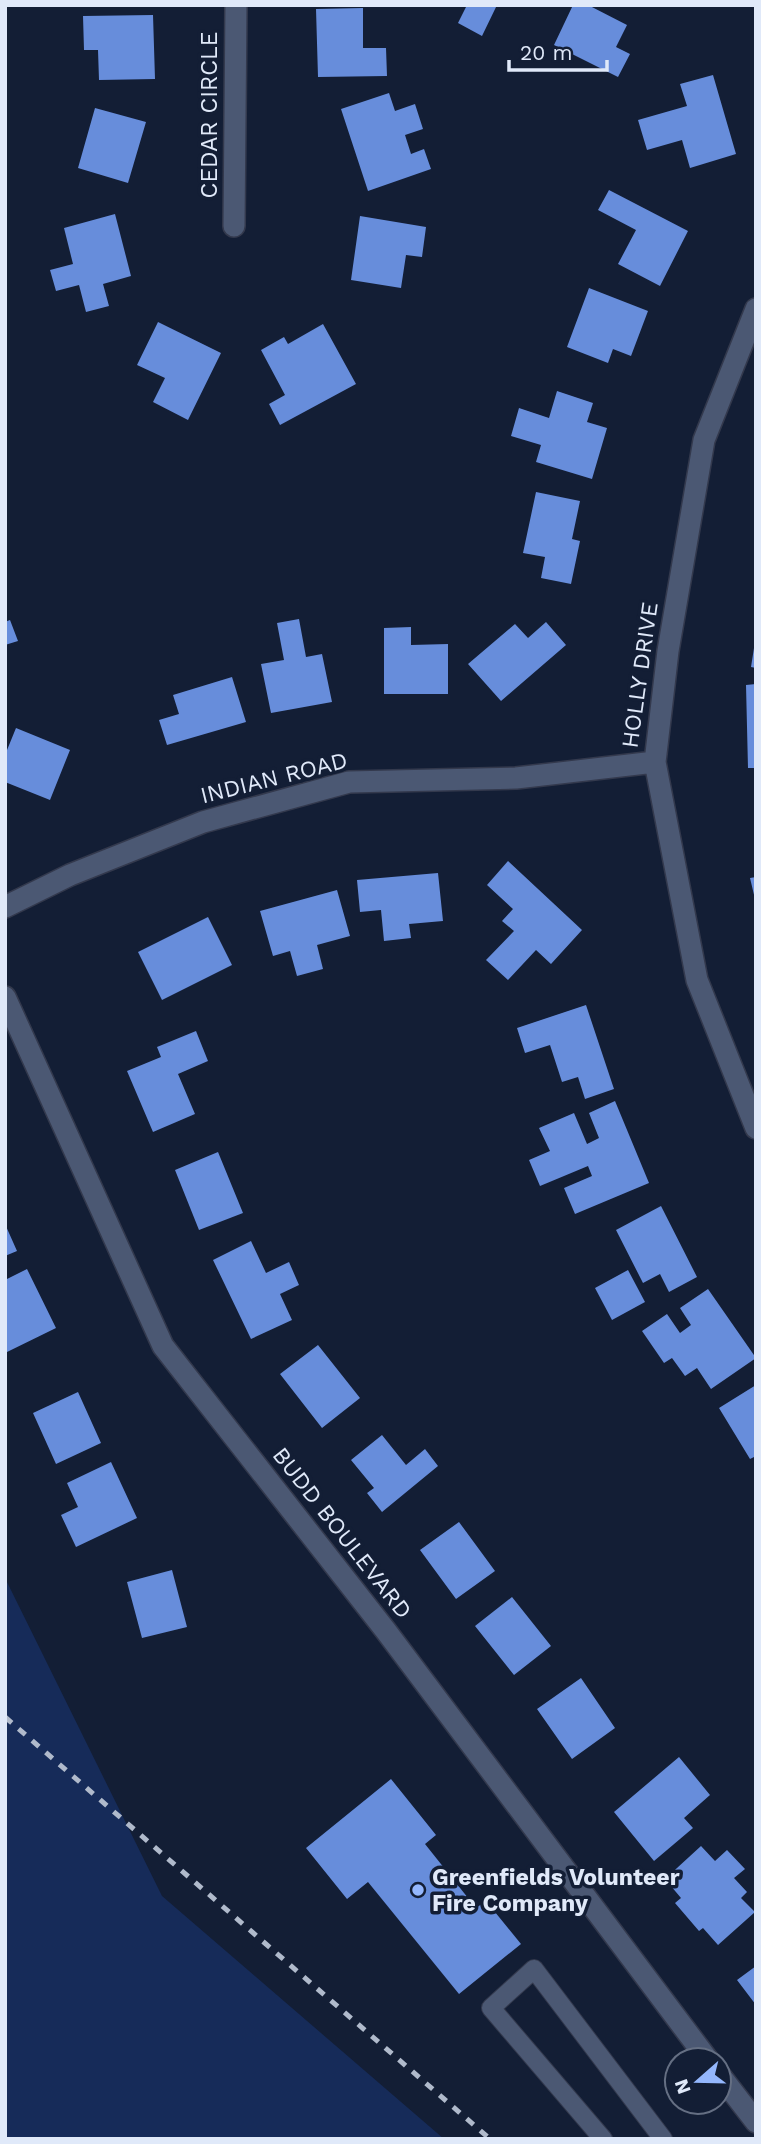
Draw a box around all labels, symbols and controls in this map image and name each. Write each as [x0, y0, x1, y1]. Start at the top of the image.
scale bar [509, 28, 607, 72]
street label: CEDAR CIRCLE [196, 32, 223, 198]
text: 20 m [520, 40, 572, 65]
street label: HOLLY DRIVE [616, 600, 664, 750]
street label: INDIAN ROAD [198, 747, 350, 809]
street label: BUDD BOULEVARD [267, 1442, 417, 1624]
place label: Greenfields Volunteer Fire Company [432, 1864, 680, 1917]
marker: Greenfields Volunteer Fire Company [410, 1882, 426, 1898]
north arrow [663, 2046, 733, 2116]
text: N [669, 2076, 696, 2097]

